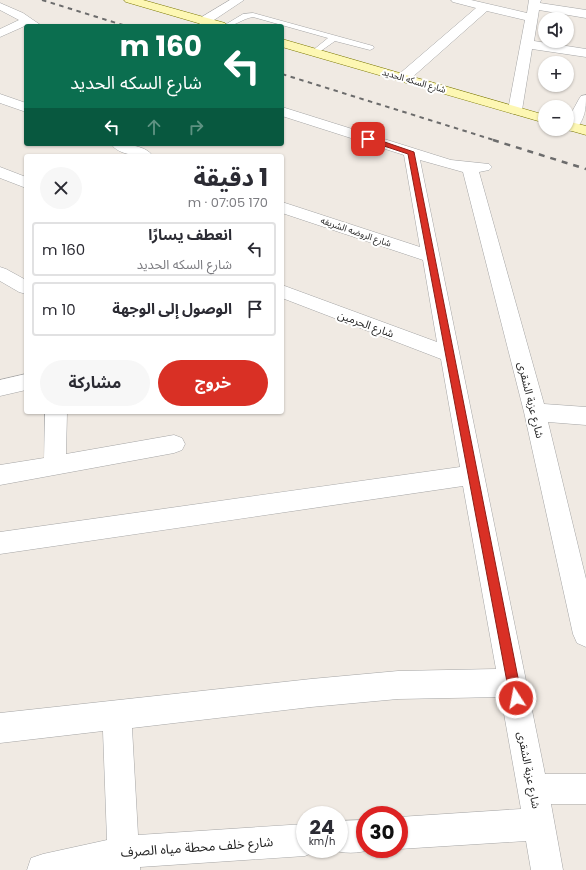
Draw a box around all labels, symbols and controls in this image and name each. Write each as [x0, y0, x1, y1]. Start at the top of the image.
map controls [538, 12, 574, 136]
button: sound [538, 12, 574, 48]
text: 160 m [120, 27, 202, 66]
icon: left [216, 40, 268, 92]
button: + [538, 56, 574, 92]
street label: شارع السكه الحديد [380, 66, 447, 97]
text: شارع السكه الحديد [70, 70, 202, 95]
button: − [538, 100, 574, 136]
icon: left [101, 116, 123, 138]
icon: ahead [143, 116, 165, 138]
icon: right [185, 116, 207, 138]
pin [351, 122, 385, 156]
icon: arrive [357, 128, 379, 150]
text: 1 دقيقة [193, 161, 268, 194]
button: close [40, 167, 82, 209]
text: 170 m · 07:05 [188, 193, 268, 212]
street label: شارع الروضه الشريفه [319, 214, 393, 251]
text: انعطف يسارًا [148, 224, 232, 245]
icon: left [244, 238, 266, 260]
text: 160 m [42, 239, 85, 260]
text: شارع السكه الحديد [137, 255, 232, 274]
text: الوصول إلى الوجهة [112, 298, 232, 319]
icon: arrive [244, 298, 266, 320]
text: 10 m [42, 299, 76, 320]
street label: شارع الحرمين [336, 306, 397, 342]
button: مشاركة [40, 360, 150, 406]
button: خروج [158, 360, 268, 406]
street label: شارع عزبة الشقرى [514, 360, 548, 440]
position arrow [495, 677, 537, 719]
street label: شارع عزبة الشقرى [514, 730, 544, 810]
speed limit sign: 30 [356, 806, 408, 858]
text: 24 [310, 813, 334, 841]
street label: شارع خلف محطة مياه الصرف [120, 832, 274, 863]
text: km/h [309, 834, 335, 849]

